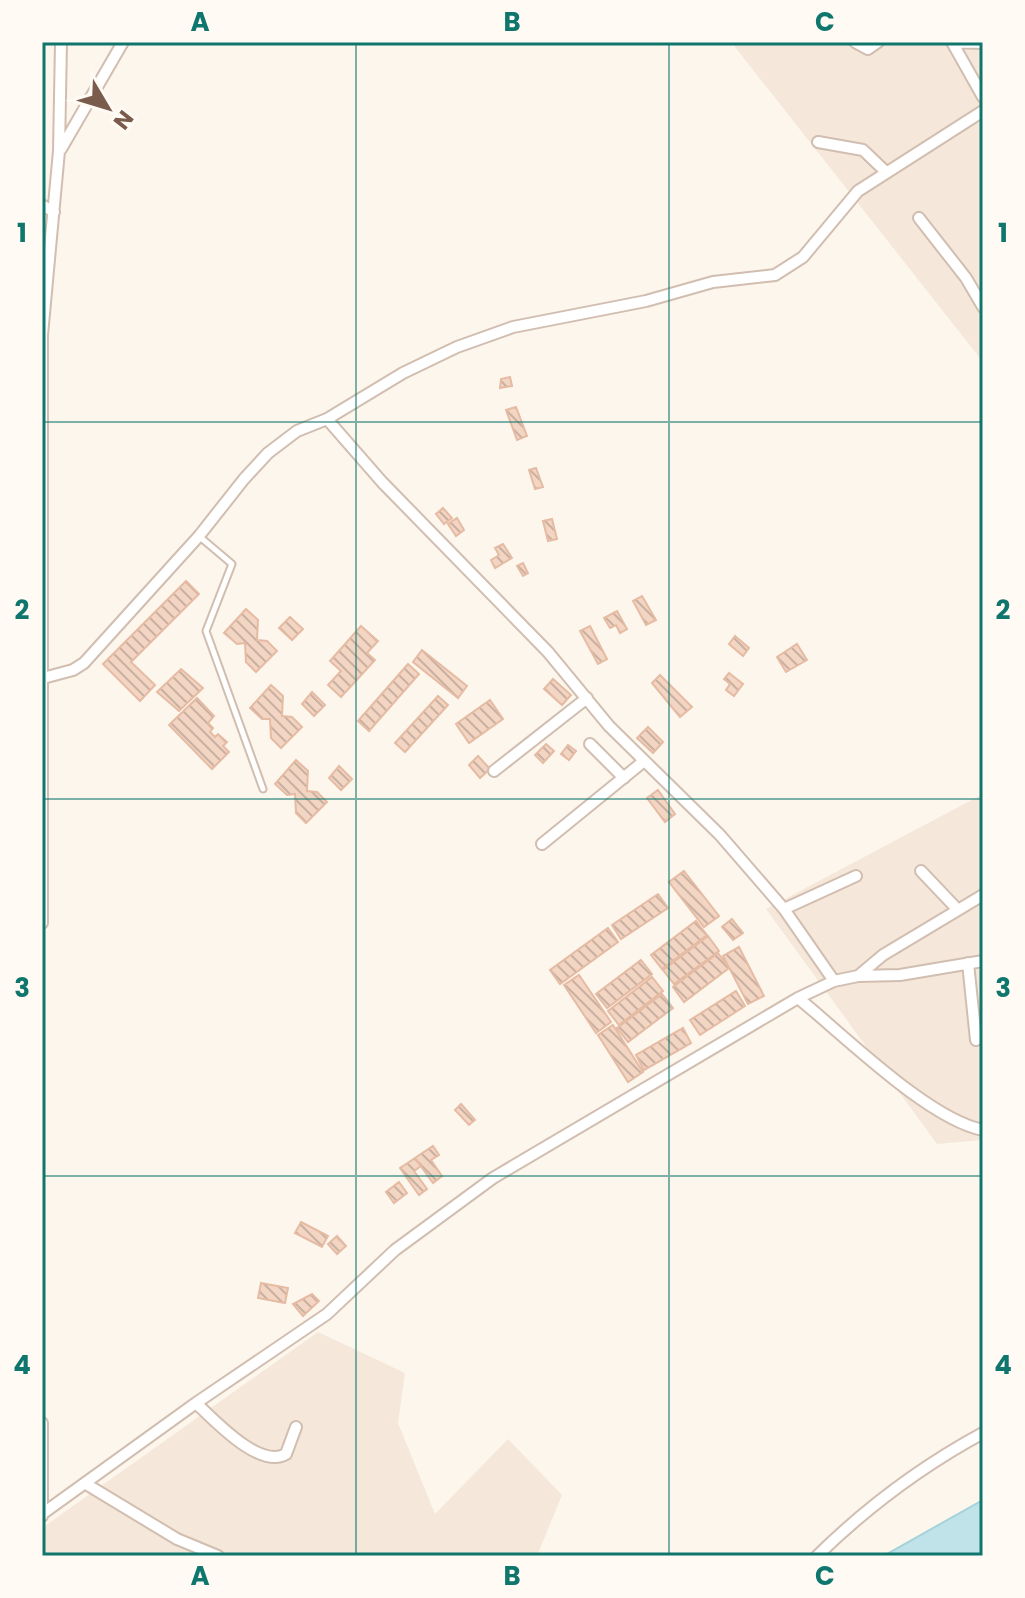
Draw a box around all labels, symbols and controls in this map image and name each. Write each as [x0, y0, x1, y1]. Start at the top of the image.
text: A [190, 4, 210, 40]
text: B [503, 4, 521, 40]
text: C [815, 4, 835, 40]
north arrow [68, 68, 148, 148]
text: N [106, 104, 141, 136]
text: 1 [17, 215, 27, 251]
text: 1 [998, 215, 1008, 251]
text: 2 [15, 592, 30, 628]
text: 2 [996, 592, 1011, 628]
text: 3 [14, 970, 30, 1006]
text: 3 [995, 970, 1011, 1006]
text: 4 [13, 1347, 31, 1383]
text: 4 [994, 1347, 1012, 1383]
text: A [190, 1558, 210, 1594]
text: B [503, 1558, 521, 1594]
text: C [815, 1558, 835, 1594]

